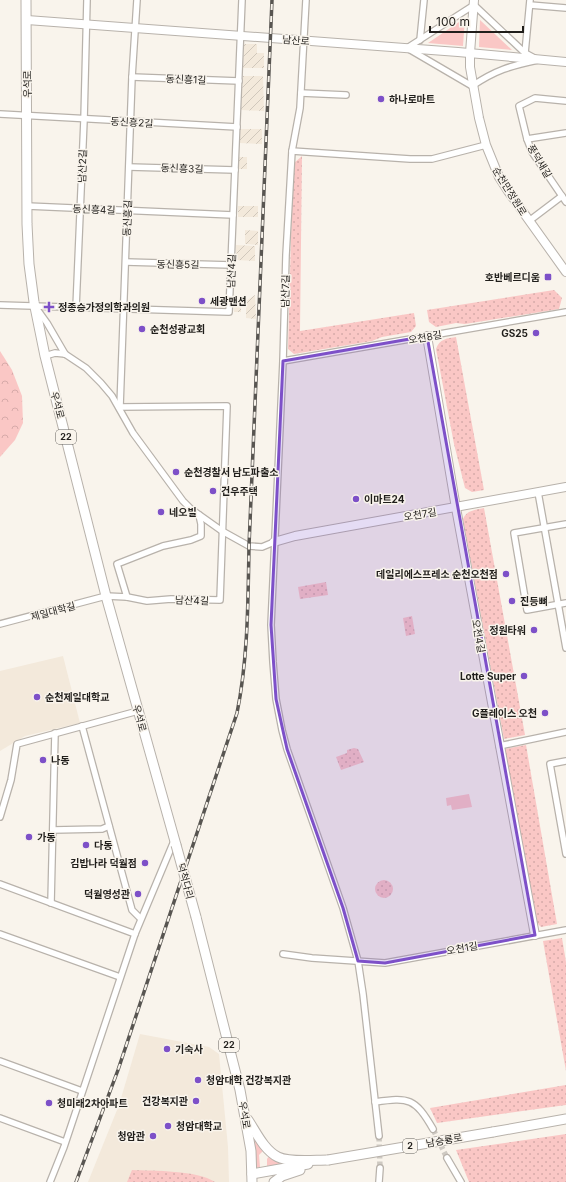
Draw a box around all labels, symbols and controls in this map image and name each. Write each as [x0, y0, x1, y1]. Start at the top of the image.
scale bar [430, 8, 523, 34]
text: 100 m [436, 14, 470, 29]
street label: 남산로 [282, 33, 310, 47]
street label: 우석로 [21, 70, 33, 98]
street label: 동신흥1길 [165, 72, 207, 86]
place label: 하나로마트 [389, 93, 435, 105]
marker: 하나로마트 [376, 94, 386, 104]
street label: 동신흥2길 [110, 115, 154, 129]
street label: 풍덕새길 [525, 142, 555, 180]
street label: 남산2길 [75, 149, 89, 183]
street label: 동신흥3길 [160, 161, 204, 175]
street label: 순천만정원로 [490, 164, 530, 218]
street label: 동신흥길 [120, 199, 134, 237]
street label: 동신흥4길 [72, 202, 116, 216]
street label: 남산4길 [224, 254, 238, 288]
street label: 동신흥5길 [156, 258, 200, 270]
place label: 호반베르디움 [485, 271, 540, 283]
marker: 호반베르디움 [543, 272, 553, 282]
street label: 남산7길 [279, 274, 291, 308]
place label: 세광맨션 [210, 295, 247, 307]
marker: 세광맨션 [197, 296, 207, 306]
marker: 정종승가정의학과의원 [43, 301, 55, 313]
place label: 정종승가정의학과의원 [58, 301, 150, 313]
place label: 순천성광교회 [150, 323, 205, 335]
marker: 순천성광교회 [137, 324, 147, 334]
place label: GS25 [501, 327, 528, 339]
street label: 오천8길 [407, 328, 443, 346]
marker: GS25 [531, 328, 541, 338]
street label: 우석로 [49, 390, 67, 420]
road number: 22 [56, 430, 76, 444]
place label: 순천경찰서 남도파출소 [184, 466, 278, 478]
marker: 순천경찰서 남도파출소 [171, 467, 181, 477]
place label: 건우주택 [221, 485, 258, 497]
marker: 건우주택 [208, 486, 218, 496]
place label: 이마트24 [364, 493, 405, 505]
marker: 이마트24 [351, 494, 361, 504]
street label: 오천7길 [403, 505, 437, 523]
place label: 네오빌 [169, 506, 197, 518]
marker: 네오빌 [156, 507, 166, 517]
place label: 데일리에스프레소 순천오천점 [376, 568, 498, 580]
marker: 데일리에스프레소 순천오천점 [501, 569, 511, 579]
street label: 남산4길 [175, 593, 209, 607]
place label: 진등뼈 [520, 595, 548, 607]
marker: 진등뼈 [507, 596, 517, 606]
street label: 제일대학길 [29, 599, 77, 623]
street label: 오천4길 [470, 618, 488, 654]
place label: 정원타워 [489, 624, 526, 636]
marker: 정원타워 [529, 625, 539, 635]
place label: Lotte Super [460, 670, 516, 682]
marker: Lotte Super [519, 671, 529, 681]
place label: 순천제일대학교 [45, 691, 109, 703]
marker: 순천제일대학교 [32, 692, 42, 702]
street label: 우석로 [131, 703, 149, 733]
place label: G플레이스 오천 [472, 707, 537, 719]
marker: G플레이스 오천 [540, 708, 550, 718]
place label: 나동 [51, 754, 69, 766]
marker: 나동 [38, 755, 48, 765]
place label: 가동 [37, 831, 55, 843]
marker: 가동 [24, 832, 34, 842]
place label: 다동 [94, 839, 112, 851]
marker: 다동 [81, 840, 91, 850]
place label: 김밥나라 덕월점 [70, 857, 137, 869]
marker: 김밥나라 덕월점 [140, 858, 150, 868]
street label: 덕척다리 [175, 862, 197, 900]
place label: 덕월영성관 [84, 888, 130, 900]
marker: 덕월영성관 [133, 889, 143, 899]
street label: 오천1길 [445, 939, 479, 957]
road number: 22 [219, 1038, 239, 1052]
place label: 기숙사 [175, 1043, 203, 1055]
marker: 기숙사 [162, 1044, 172, 1054]
place label: 청암대학 건강복지관 [206, 1074, 291, 1086]
marker: 청암대학 건강복지관 [193, 1075, 203, 1085]
place label: 건강복지관 [142, 1095, 188, 1107]
marker: 건강복지관 [191, 1096, 201, 1106]
place label: 청미래2차아파트 [57, 1097, 128, 1109]
marker: 청미래2차아파트 [44, 1098, 54, 1108]
street label: 우석로 [237, 1100, 253, 1130]
place label: 청암대학교 [176, 1120, 222, 1132]
marker: 청암대학교 [163, 1121, 173, 1131]
place label: 청암관 [117, 1130, 145, 1142]
marker: 청암관 [148, 1131, 158, 1141]
street label: 남승룡로 [425, 1131, 463, 1149]
road number: 2 [403, 1139, 417, 1153]

